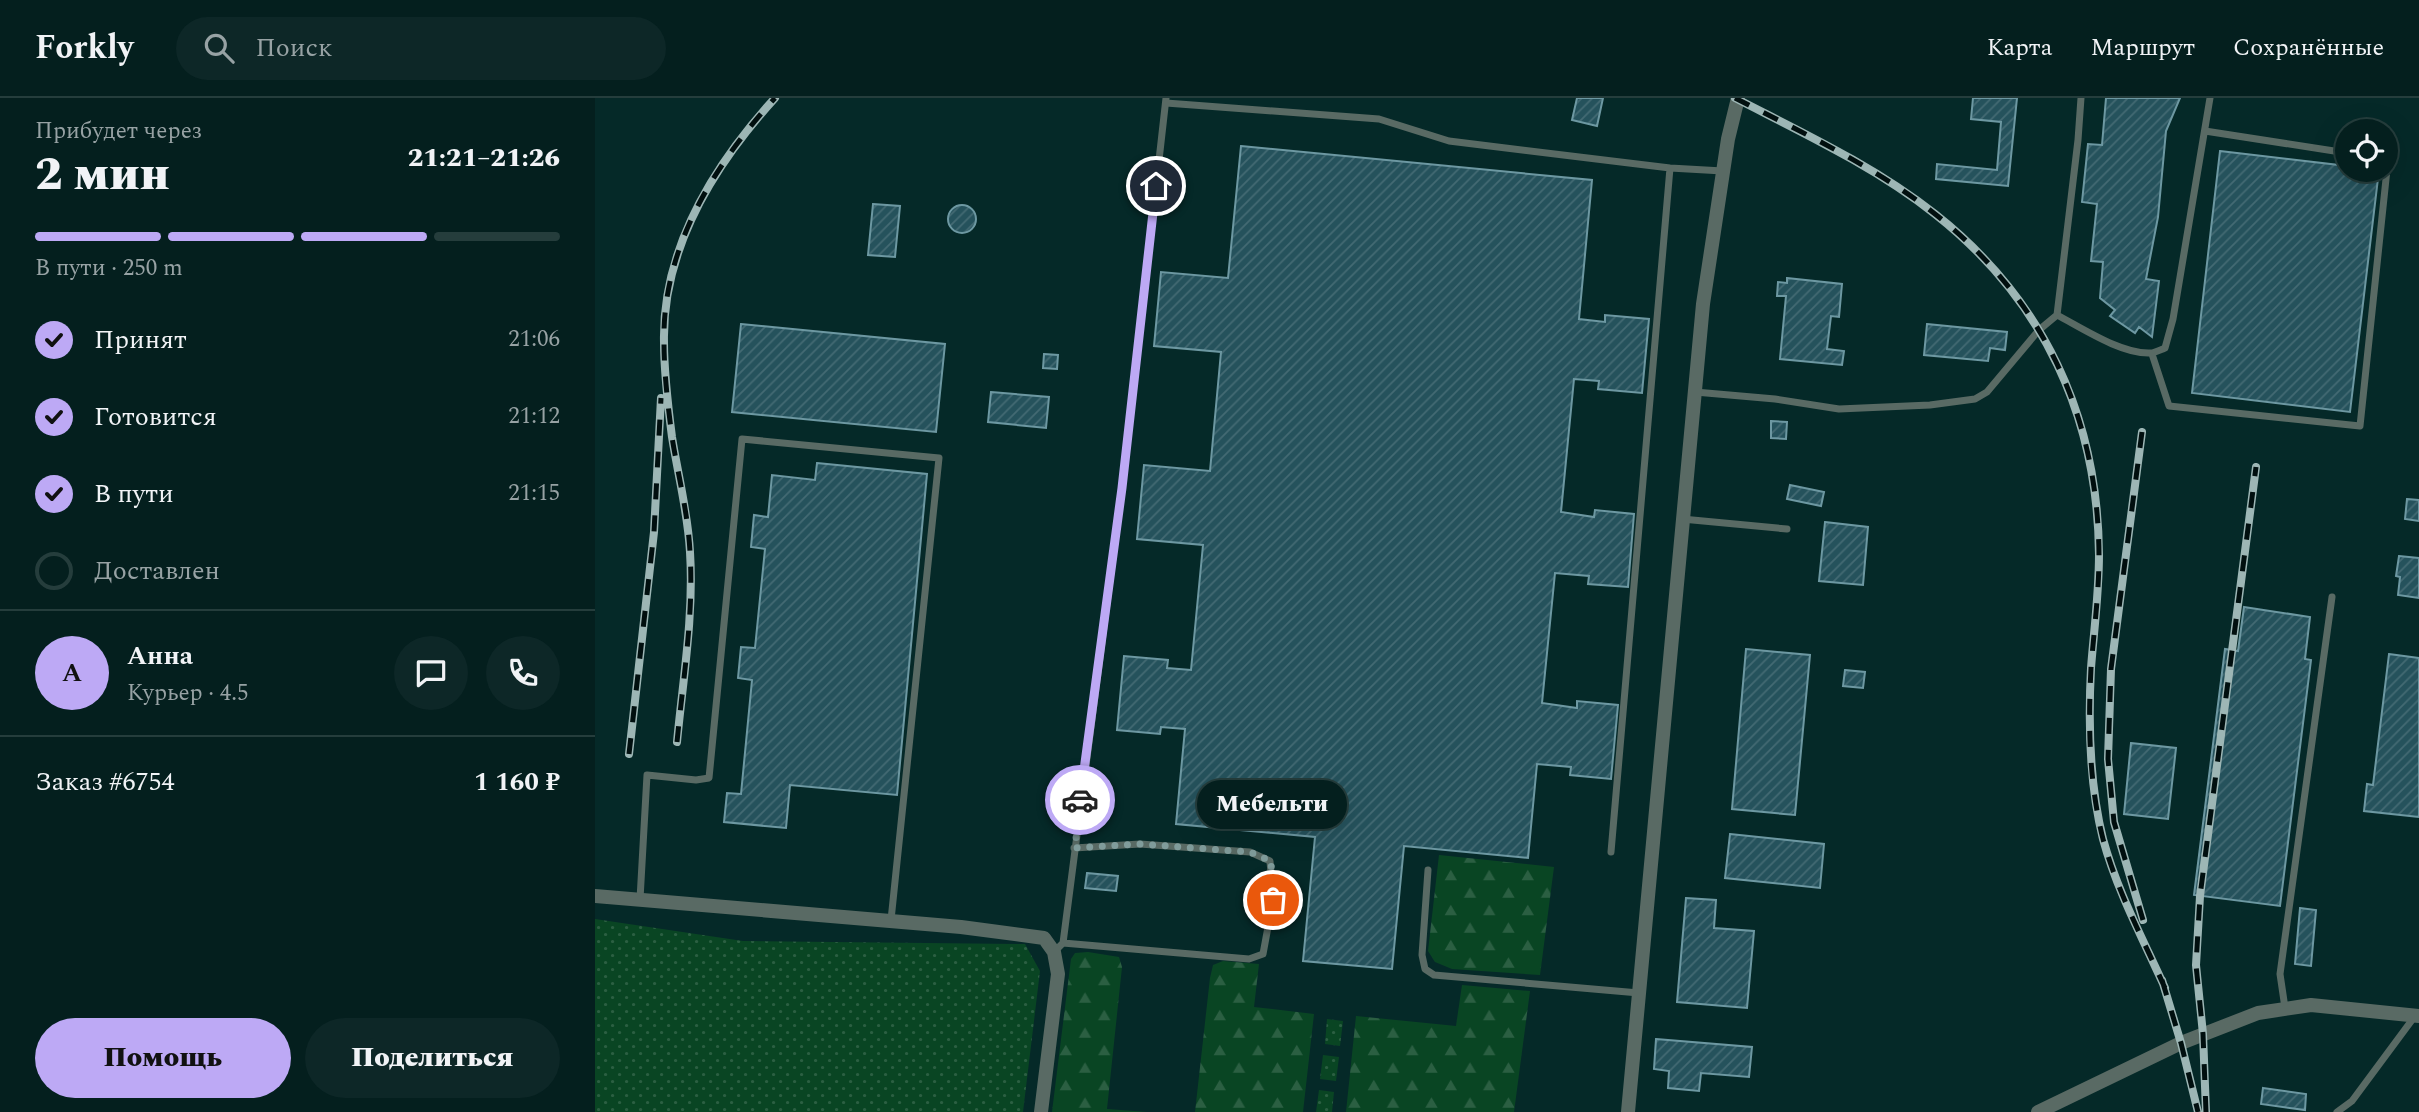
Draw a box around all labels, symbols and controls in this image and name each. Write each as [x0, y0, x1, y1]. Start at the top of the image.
search box [176, 17, 666, 80]
text: Forkly [35, 23, 134, 73]
text: Поиск [256, 28, 332, 68]
icon: search [200, 29, 238, 67]
text: Карта [1987, 30, 2052, 66]
text: Маршрут [2090, 30, 2195, 66]
text: Сохранённые [2233, 30, 2384, 66]
text: Прибудет через [35, 114, 202, 149]
map controls [2335, 119, 2398, 182]
button: locate [2335, 119, 2398, 182]
text: 21:21–21:26 [408, 138, 560, 178]
text: 2 мин [35, 140, 170, 210]
pin [1126, 156, 1186, 216]
icon: home [1137, 167, 1175, 205]
text: В пути · 250 m [35, 251, 183, 286]
text: Принят [94, 320, 187, 360]
icon: check [35, 321, 73, 359]
text: 21:06 [508, 322, 560, 357]
text: Готовится [94, 397, 217, 437]
icon: check [35, 398, 73, 436]
text: 21:12 [508, 399, 560, 434]
text: В пути [94, 474, 174, 514]
icon: check [35, 475, 73, 513]
text: 21:15 [508, 476, 560, 511]
text: Доставлен [94, 551, 220, 591]
text: Анна [127, 636, 193, 676]
button: chat [394, 636, 468, 710]
button: phone [486, 636, 560, 710]
text: А [62, 653, 82, 693]
text: Курьер · 4.5 [127, 676, 249, 711]
text: Заказ #6754 [35, 762, 174, 802]
text: 1 160 ₽ [474, 762, 560, 802]
courier [1045, 765, 1115, 835]
icon: car [1061, 781, 1099, 819]
callout: Мебельти [1198, 781, 1348, 830]
text: Мебельти [1216, 787, 1328, 822]
pin [1243, 870, 1303, 930]
icon: bag [1254, 881, 1292, 919]
button: Помощь [35, 1018, 291, 1098]
button: Поделиться [305, 1018, 560, 1098]

